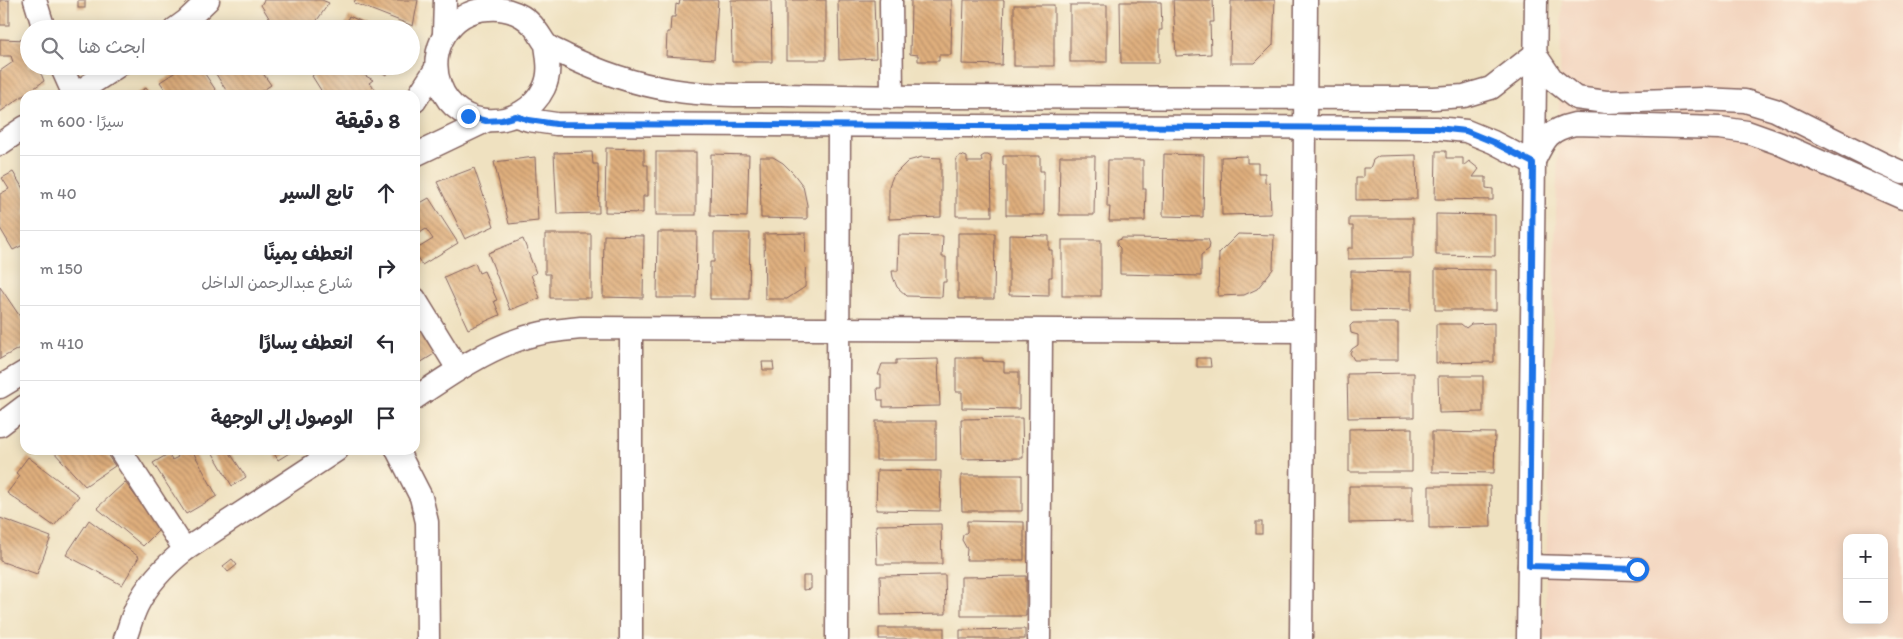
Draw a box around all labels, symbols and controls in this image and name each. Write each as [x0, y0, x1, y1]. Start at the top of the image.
search box [20, 20, 420, 75]
icon: search [38, 34, 66, 62]
text: ابحث هنا [78, 35, 146, 58]
route end [457, 105, 480, 128]
text: 8 دقيقة [335, 108, 400, 133]
text: سيرًا · 600 m [40, 112, 124, 131]
icon: ahead [372, 179, 400, 207]
text: تابع السير [281, 181, 353, 204]
text: 40 m [40, 184, 77, 203]
text: انعطف يمينًا [264, 242, 353, 265]
icon: right [372, 254, 400, 282]
text: 150 m [40, 259, 83, 278]
text: شارع عبدالرحمن الداخل [201, 273, 353, 292]
icon: left [372, 329, 400, 357]
text: انعطف يسارًا [259, 331, 353, 354]
text: 410 m [40, 334, 84, 353]
icon: arrive [372, 404, 400, 432]
text: الوصول إلى الوجهة [211, 406, 353, 429]
map controls [1843, 534, 1888, 624]
button: + [1843, 534, 1888, 579]
route start [1626, 558, 1649, 581]
button: − [1843, 579, 1888, 624]

